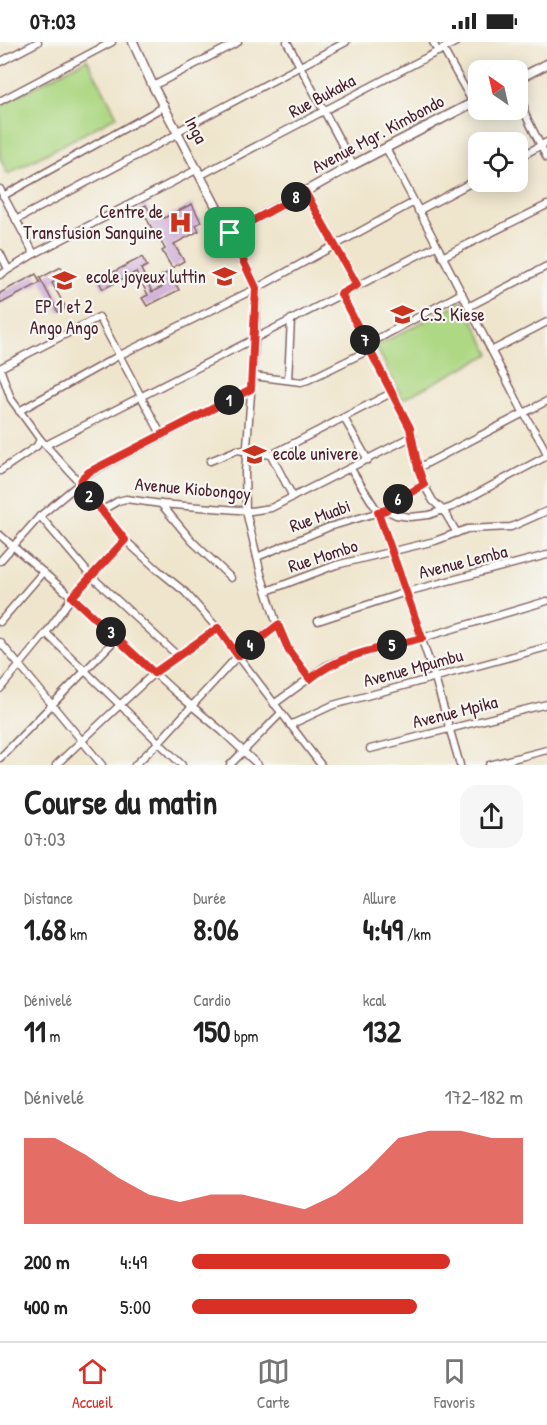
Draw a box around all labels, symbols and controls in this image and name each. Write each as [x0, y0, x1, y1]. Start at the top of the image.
text: 07:03 [30, 6, 76, 36]
north arrow [468, 60, 528, 120]
map controls [468, 60, 528, 192]
street label: Rue Bukaka [284, 68, 359, 124]
street label: Avenue Mgr. Kimbondo [307, 88, 448, 179]
street label: Inga [179, 112, 214, 148]
button: locate [468, 132, 528, 192]
pin: 8 [281, 182, 311, 212]
text: 8 [293, 186, 299, 208]
place label: Centre de Transfusion Sanguine [23, 199, 163, 245]
pin [204, 207, 255, 258]
hospital icon: Centre de Transfusion Sanguine [168, 209, 194, 235]
icon: arrive [213, 216, 246, 249]
place label: ecole joyeux luttin [86, 264, 206, 289]
school or university icon: ecole joyeux luttin [211, 264, 237, 290]
school or university icon: EP 1 et 2 Ango Ango [51, 268, 77, 294]
place label: EP 1 et 2 Ango Ango [30, 294, 98, 340]
school or university icon: C.S. Kiese [389, 302, 415, 328]
place label: C.S. Kiese [420, 302, 485, 327]
pin: 7 [350, 325, 380, 355]
text: 7 [361, 329, 369, 351]
pin: 1 [214, 385, 244, 415]
text: 1 [226, 389, 232, 411]
school or university icon: ecole univere [242, 441, 268, 467]
place label: ecole univere [273, 441, 358, 466]
street label: Avenue Kiobongoy [134, 471, 252, 506]
pin: 2 [74, 481, 104, 511]
pin: 6 [383, 484, 413, 514]
text: 2 [85, 485, 93, 507]
text: 6 [395, 488, 401, 510]
street label: Rue Muabi [286, 493, 354, 538]
street label: Rue Mombo [285, 533, 361, 578]
street label: Avenue Lemba [416, 538, 510, 585]
pin: 3 [96, 617, 126, 647]
text: 3 [107, 621, 115, 643]
pin: 4 [235, 630, 265, 660]
pin: 5 [377, 630, 407, 660]
text: 4 [247, 634, 253, 656]
text: 5 [389, 634, 395, 656]
street label: Avenue Mpumbu [360, 642, 465, 693]
street label: Avenue Mpika [410, 689, 500, 734]
text: Course du matin [24, 780, 217, 824]
button: share [460, 785, 523, 848]
text: 07:03 [24, 825, 65, 852]
text: Distance [24, 887, 73, 909]
text: Durée [193, 887, 226, 909]
text: Allure [363, 887, 396, 909]
text: 1.68 [24, 909, 66, 949]
text: 8:06 [193, 909, 239, 949]
text: 4:49 [363, 909, 403, 949]
text: km [66, 923, 87, 945]
text: /km [403, 923, 431, 945]
text: Dénivelé [24, 989, 72, 1011]
text: Cardio [193, 989, 231, 1011]
text: kcal [363, 989, 386, 1011]
text: 11 [24, 1011, 46, 1051]
text: 150 [193, 1011, 230, 1051]
text: 132 [363, 1011, 401, 1051]
text: m [46, 1025, 60, 1047]
text: bpm [230, 1025, 258, 1047]
text: Dénivelé [24, 1083, 84, 1110]
text: 172–182 m [445, 1083, 523, 1110]
text: 200 m [24, 1248, 69, 1275]
text: 4:49 [120, 1248, 147, 1275]
text: 400 m [24, 1293, 68, 1320]
text: 5:00 [120, 1293, 151, 1320]
tab: Accueil [72, 1355, 113, 1413]
tab: Carte [257, 1355, 290, 1413]
tab: Favoris [434, 1355, 475, 1413]

